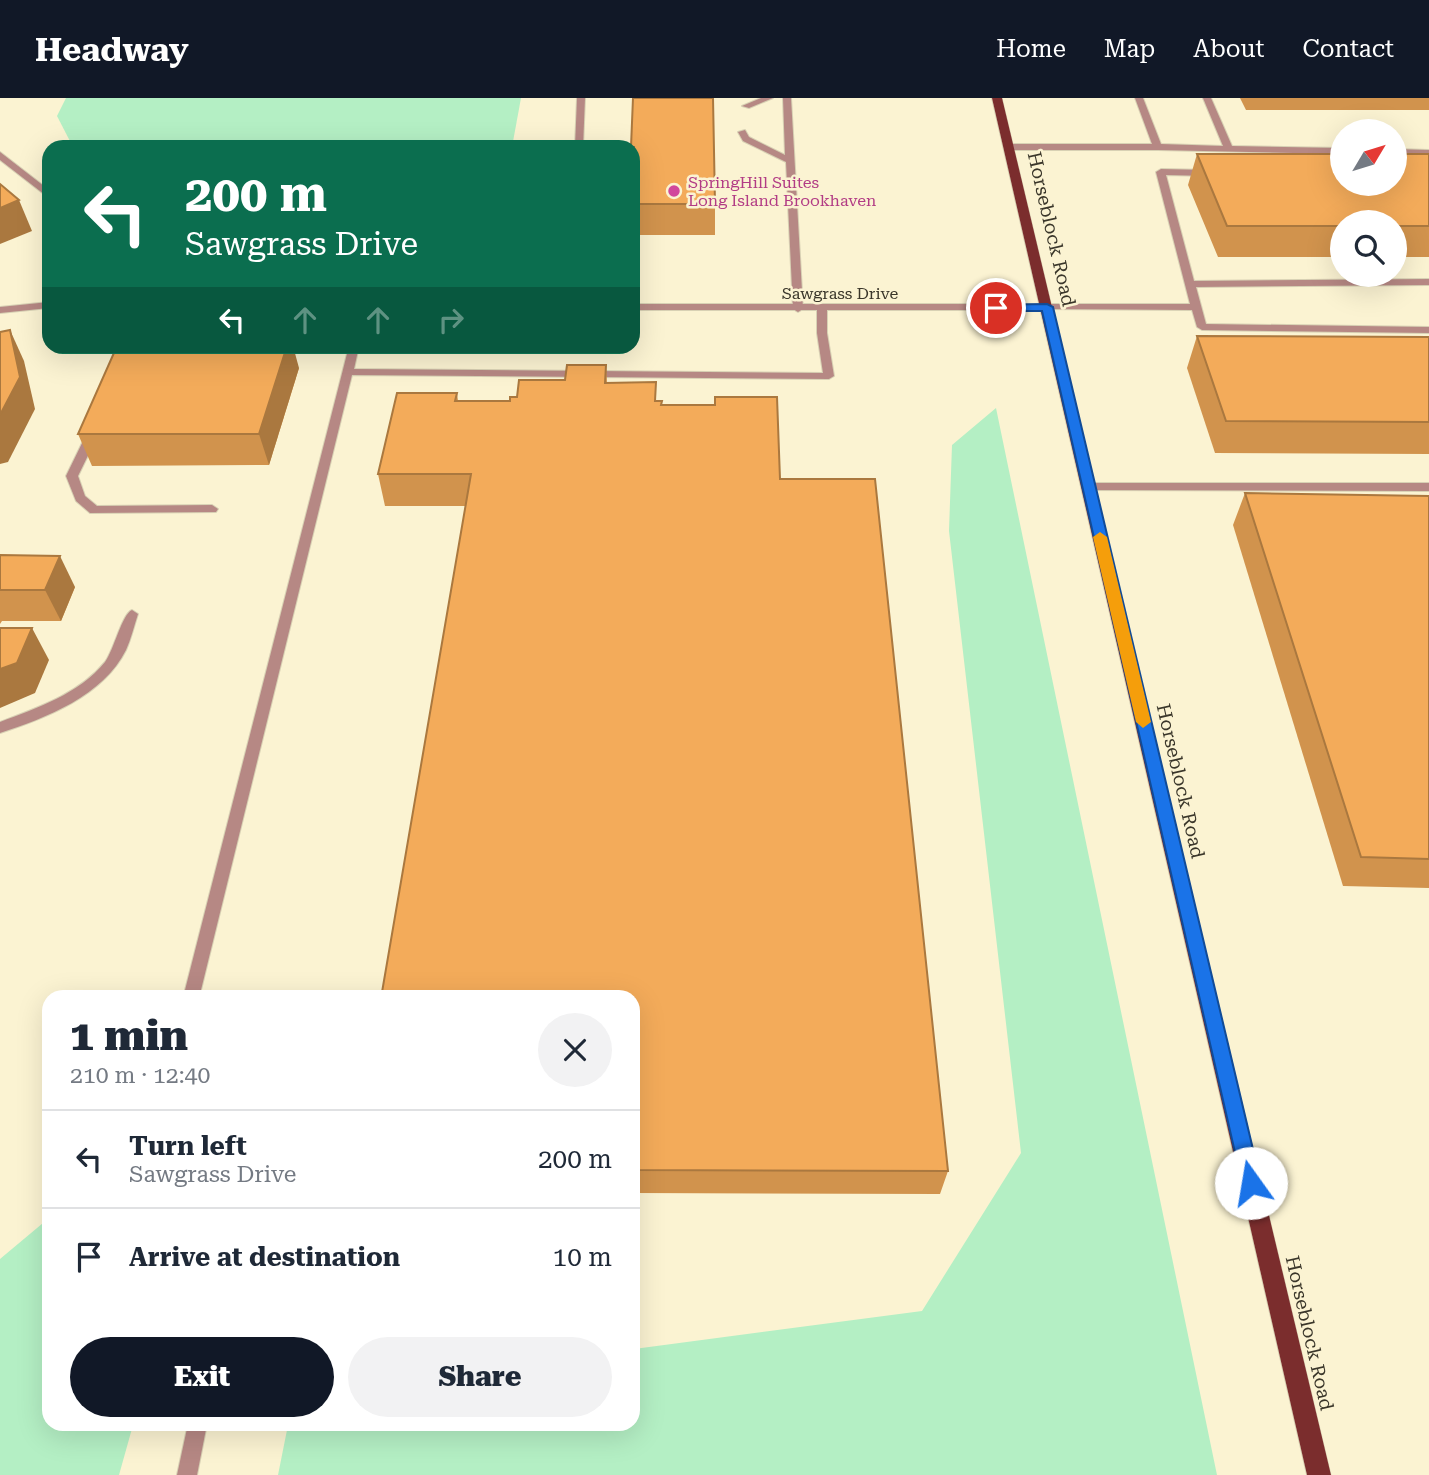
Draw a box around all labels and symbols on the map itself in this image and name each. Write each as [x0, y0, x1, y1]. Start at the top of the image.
north arrow [1330, 119, 1407, 196]
street label: Horseblock Road [1023, 149, 1081, 309]
place label: SpringHill Suites Long Island Brookhaven [688, 173, 876, 210]
marker: SpringHill Suites Long Island Brookhaven [666, 183, 682, 199]
pin [966, 278, 1026, 338]
street label: Sawgrass Drive [782, 284, 898, 303]
street label: Horseblock Road [1152, 701, 1210, 861]
position arrow [1214, 1146, 1288, 1220]
street label: Horseblock Road [1281, 1253, 1339, 1413]

